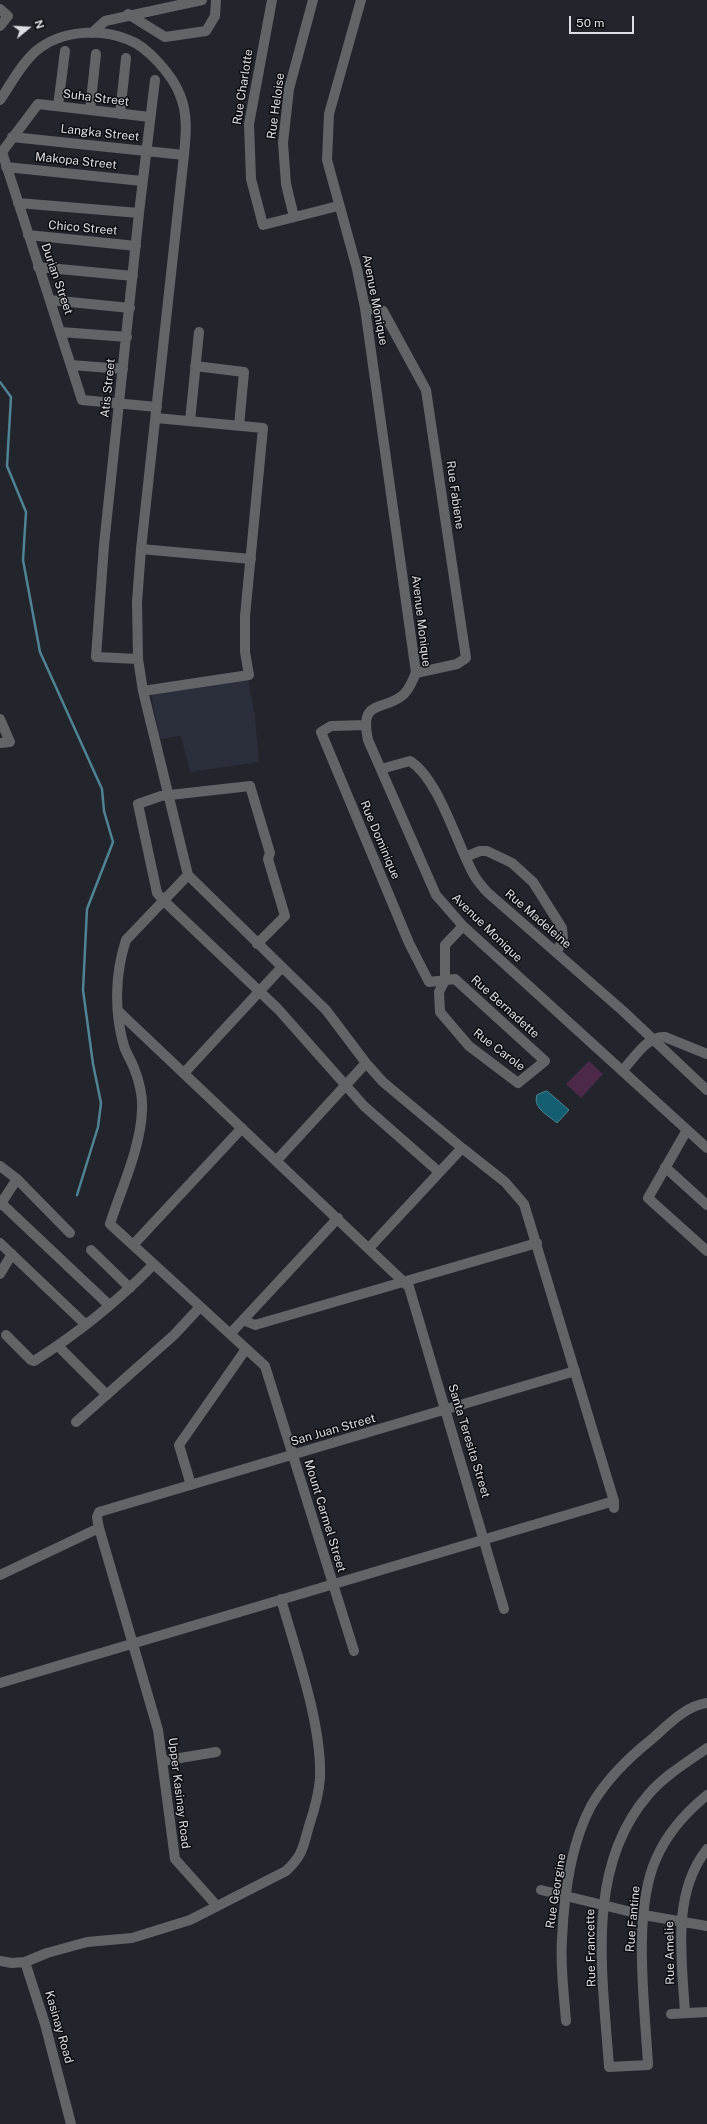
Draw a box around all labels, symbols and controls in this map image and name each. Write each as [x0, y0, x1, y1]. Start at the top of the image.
north arrow [8, 8, 48, 48]
scale bar [571, 8, 636, 34]
text: 50 m [576, 16, 604, 30]
text: N [32, 18, 46, 30]
street label: Rue Charlotte [230, 48, 256, 126]
street label: Rue Heloise [264, 72, 288, 140]
street label: Suha Street [62, 87, 130, 109]
street label: Langka Street [60, 122, 140, 144]
street label: Makopa Street [34, 150, 118, 172]
street label: Chico Street [48, 218, 118, 238]
street label: Durian Street [38, 241, 76, 317]
street label: Avenue Monique [359, 253, 391, 347]
street label: Atis Street [98, 358, 118, 418]
street label: Rue Fabiene [443, 460, 467, 530]
street label: Avenue Monique [408, 574, 434, 668]
street label: Rue Dominique [357, 799, 403, 881]
street label: Rue Madeleine [502, 886, 574, 952]
street label: Avenue Monique [449, 891, 525, 965]
street label: Rue Bernadette [468, 973, 542, 1041]
street label: Rue Carole [470, 1026, 528, 1074]
street label: Santa Teresita Street [445, 1382, 493, 1500]
street label: San Juan Street [289, 1411, 377, 1449]
street label: Mount Carmel Street [301, 1458, 349, 1574]
street label: Upper Kasinay Road [165, 1737, 193, 1849]
street label: Rue Georgine [543, 1852, 569, 1930]
street label: Rue Fantine [623, 1885, 643, 1953]
street label: Rue Francette [583, 1909, 599, 1987]
street label: Rue Amelie [662, 1921, 678, 1985]
street label: Kasinay Road [42, 1989, 76, 2065]

